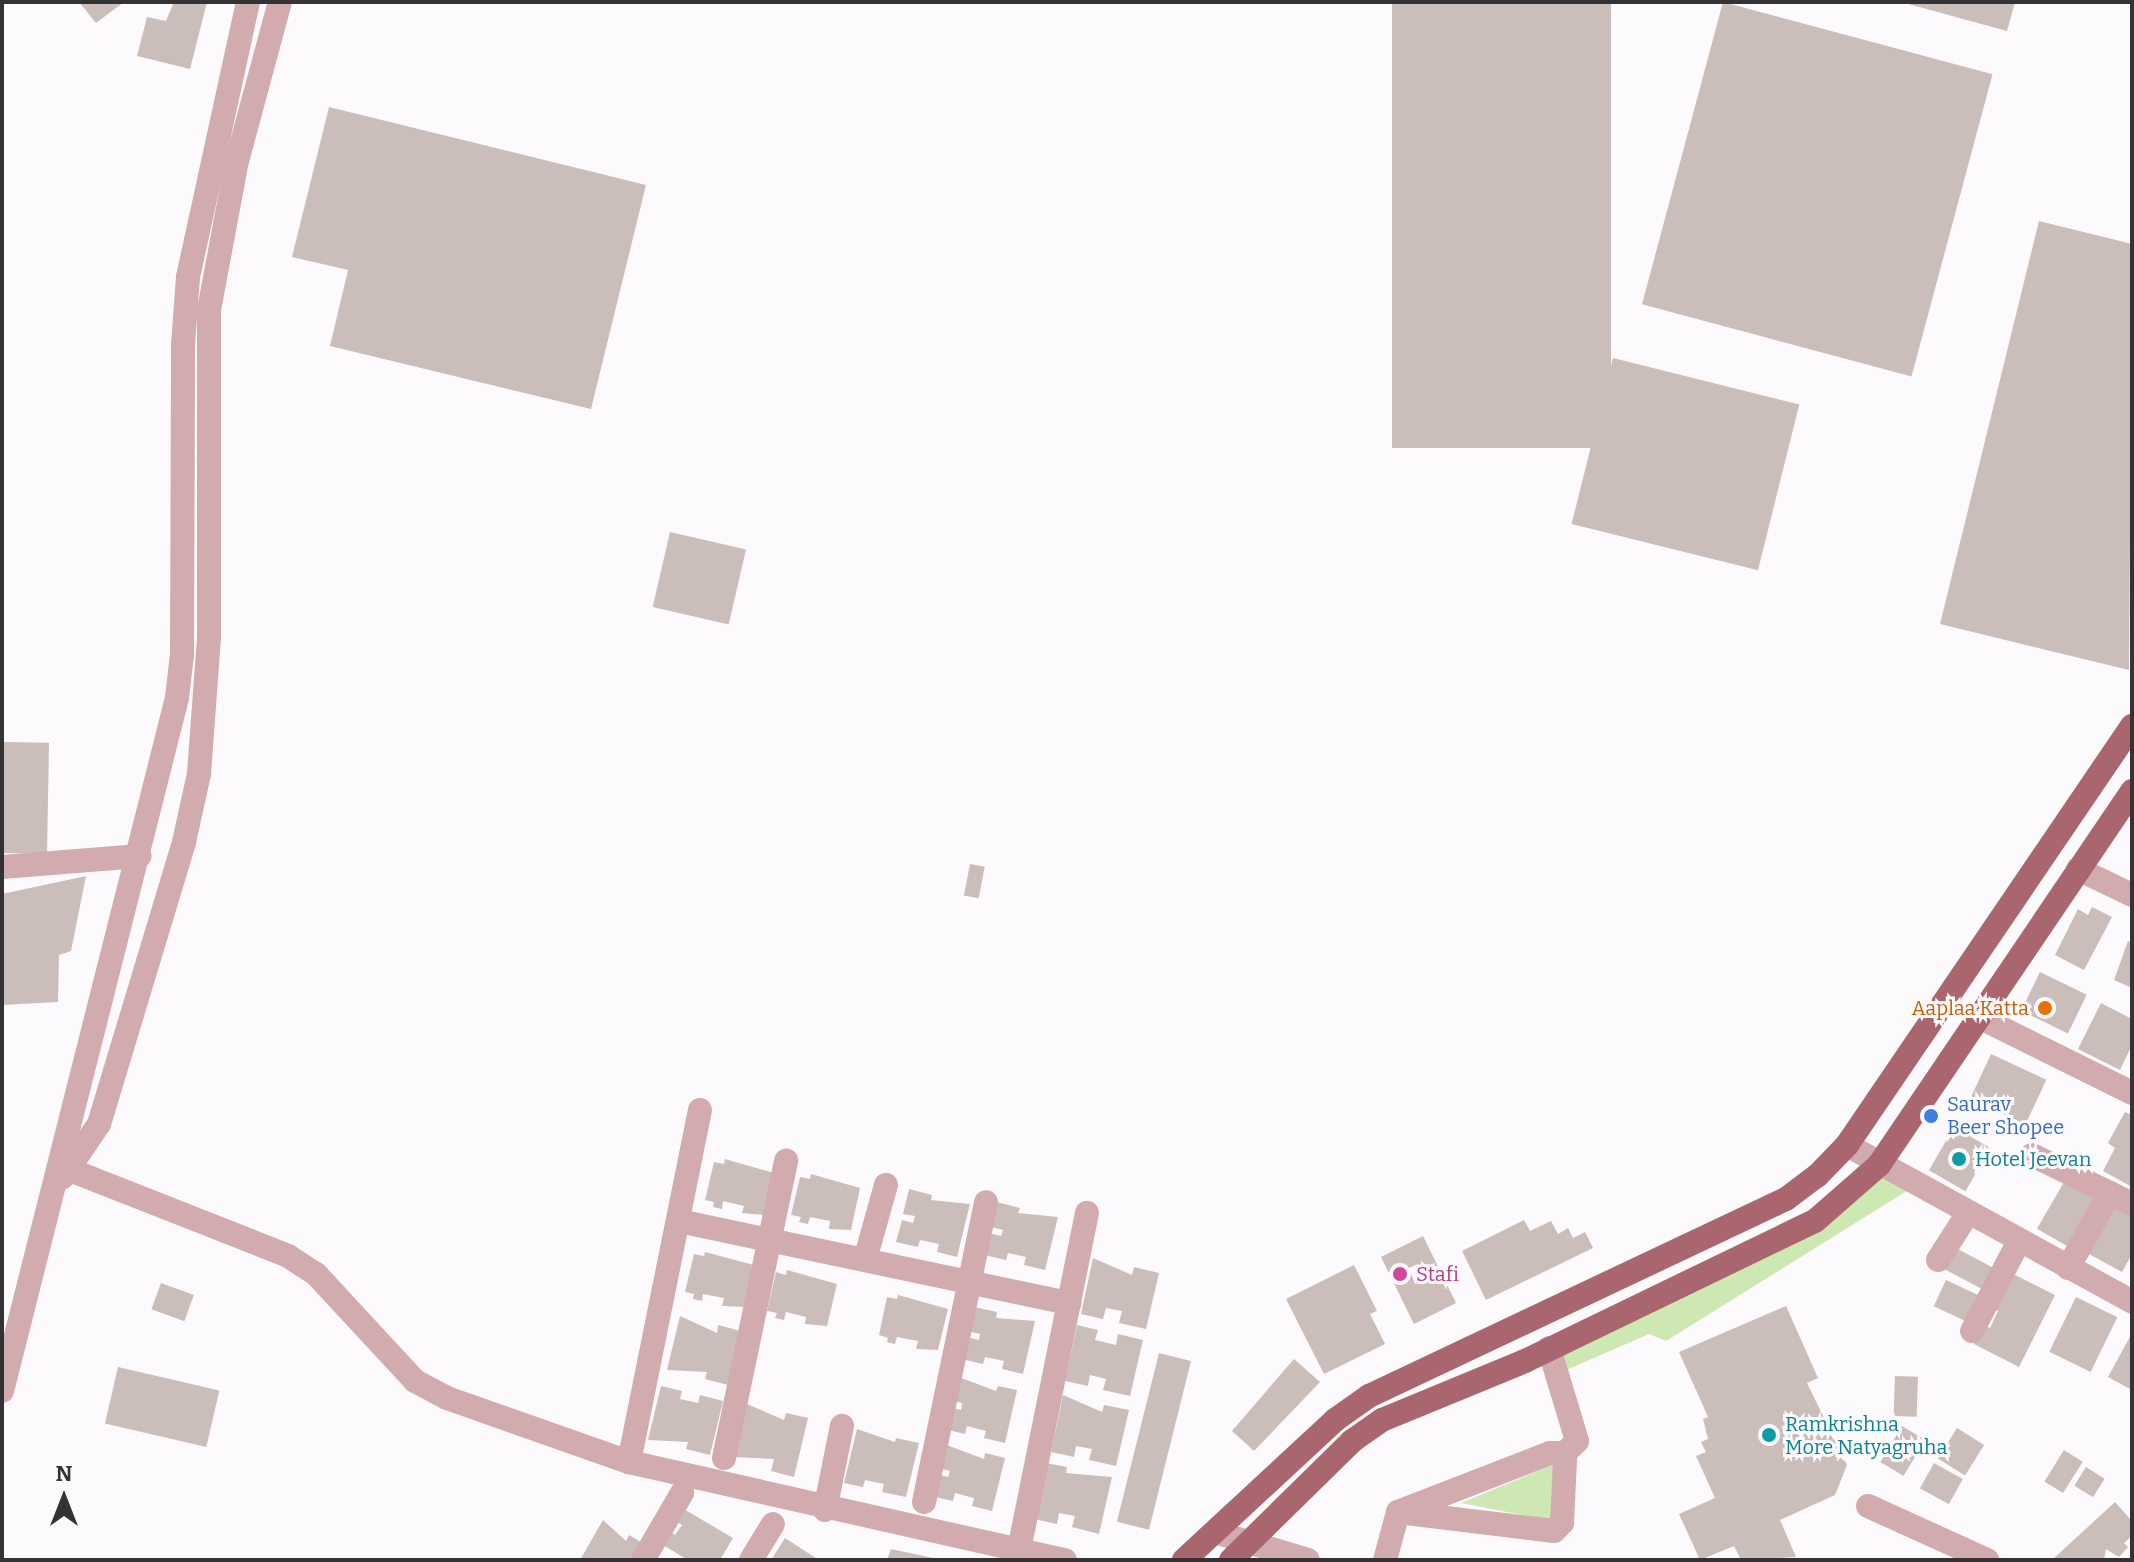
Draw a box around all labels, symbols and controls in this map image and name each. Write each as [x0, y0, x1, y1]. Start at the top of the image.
place label: Aaplaa Katta [1912, 996, 2029, 1020]
marker: Aaplaa Katta [2036, 999, 2054, 1017]
place label: Saurav Beer Shopee [1947, 1092, 2064, 1139]
marker: Saurav Beer Shopee [1922, 1107, 1940, 1125]
place label: Hotel Jeevan [1975, 1147, 2091, 1171]
marker: Hotel Jeevan [1950, 1150, 1968, 1168]
place label: Stafi [1416, 1262, 1459, 1286]
marker: Stafi [1391, 1265, 1409, 1283]
place label: Ramkrishna More Natyagruha [1785, 1412, 1947, 1459]
marker: Ramkrishna More Natyagruha [1760, 1426, 1778, 1444]
north arrow [24, 1458, 104, 1538]
text: N [56, 1460, 72, 1487]

